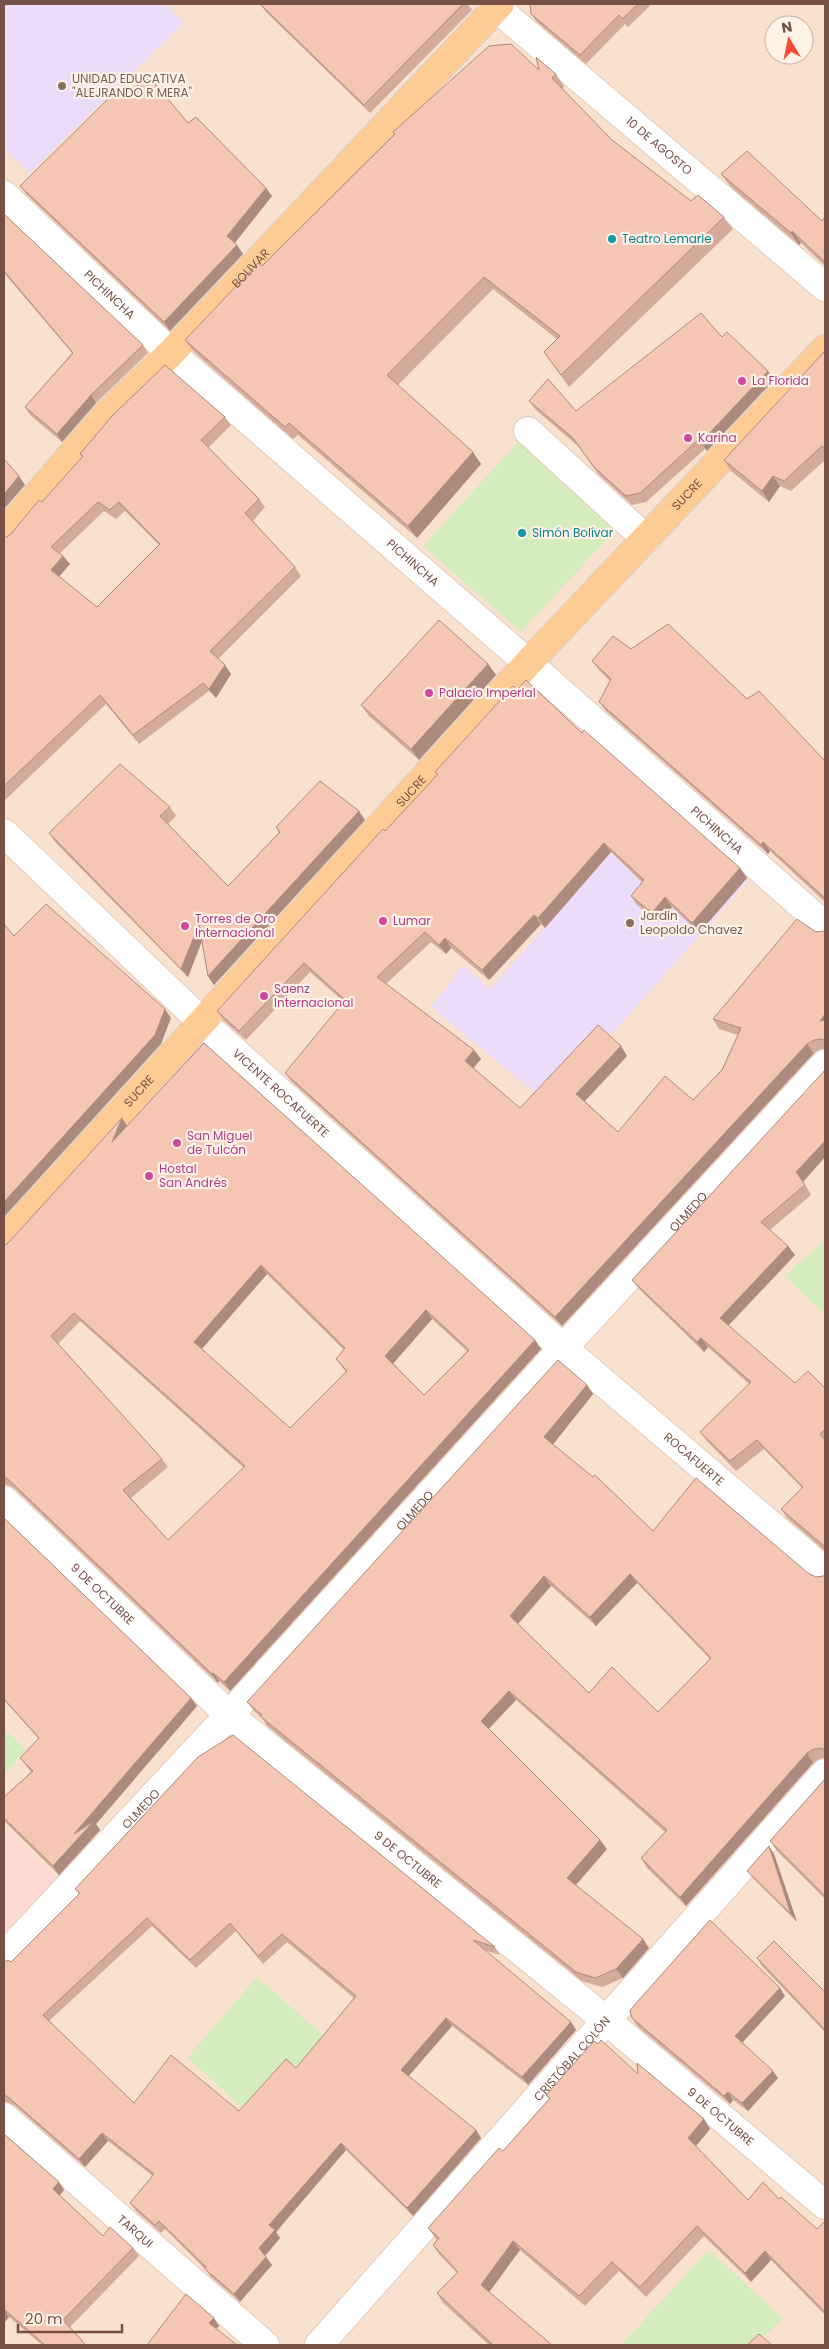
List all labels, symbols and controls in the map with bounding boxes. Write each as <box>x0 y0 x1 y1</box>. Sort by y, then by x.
north arrow <box>764 15 814 65</box>
text: N <box>780 16 794 38</box>
place label: UNIDAD EDUCATIVA "ALEJRANDO R MERA" <box>72 70 193 101</box>
marker: UNIDAD EDUCATIVA "ALEJRANDO R MERA" <box>56 80 68 92</box>
street label: 10 DE AGOSTO <box>622 112 696 179</box>
place label: Teatro Lemarie <box>622 230 712 247</box>
marker: Teatro Lemarie <box>606 233 618 245</box>
street label: BOLIVAR <box>228 245 273 292</box>
street label: PICHINCHA <box>80 266 139 323</box>
place label: La Florida <box>752 372 809 389</box>
marker: La Florida <box>736 375 748 387</box>
place label: Karina <box>698 429 737 446</box>
marker: Karina <box>682 432 694 444</box>
street label: SUCRE <box>668 475 706 514</box>
place label: Simón Bolívar <box>532 524 614 541</box>
marker: Simón Bolívar <box>516 527 528 539</box>
street label: PICHINCHA <box>383 535 443 590</box>
place label: Palacio Imperial <box>439 684 536 701</box>
marker: Palacio Imperial <box>423 687 435 699</box>
street label: SUCRE <box>392 771 430 811</box>
street label: PICHINCHA <box>687 802 747 858</box>
place label: Jardin Leopoldo Chavez <box>640 907 743 938</box>
place label: Torres de Oro Internacional <box>195 910 276 941</box>
place label: Lumar <box>393 912 431 929</box>
marker: Lumar <box>377 915 389 927</box>
marker: Jardin Leopoldo Chavez <box>624 917 636 929</box>
marker: Torres de Oro Internacional <box>179 920 191 932</box>
place label: Saenz Internacional <box>274 980 353 1011</box>
marker: Saenz Internacional <box>258 990 270 1002</box>
street label: VICENTE ROCAFUERTE <box>229 1045 333 1141</box>
street label: SUCRE <box>120 1071 158 1111</box>
place label: San Miguel de Tulcán <box>187 1127 253 1158</box>
marker: San Miguel de Tulcán <box>171 1137 183 1149</box>
place label: Hostal San Andrés <box>159 1160 227 1191</box>
marker: Hostal San Andrés <box>143 1170 155 1182</box>
street label: OLMEDO <box>665 1188 711 1235</box>
street label: ROCAFUERTE <box>660 1428 728 1490</box>
street label: OLMEDO <box>392 1486 437 1534</box>
street label: 9 DE OCTUBRE <box>67 1559 138 1628</box>
street label: OLMEDO <box>118 1785 164 1832</box>
street label: 9 DE OCTUBRE <box>370 1827 445 1892</box>
street label: CRISTÓBAL COLÓN <box>530 2012 614 2105</box>
street label: 9 DE OCTUBRE <box>684 2083 758 2150</box>
street label: TARQUI <box>114 2211 157 2251</box>
scale bar <box>18 2302 121 2334</box>
text: 20 m <box>25 2308 63 2329</box>

